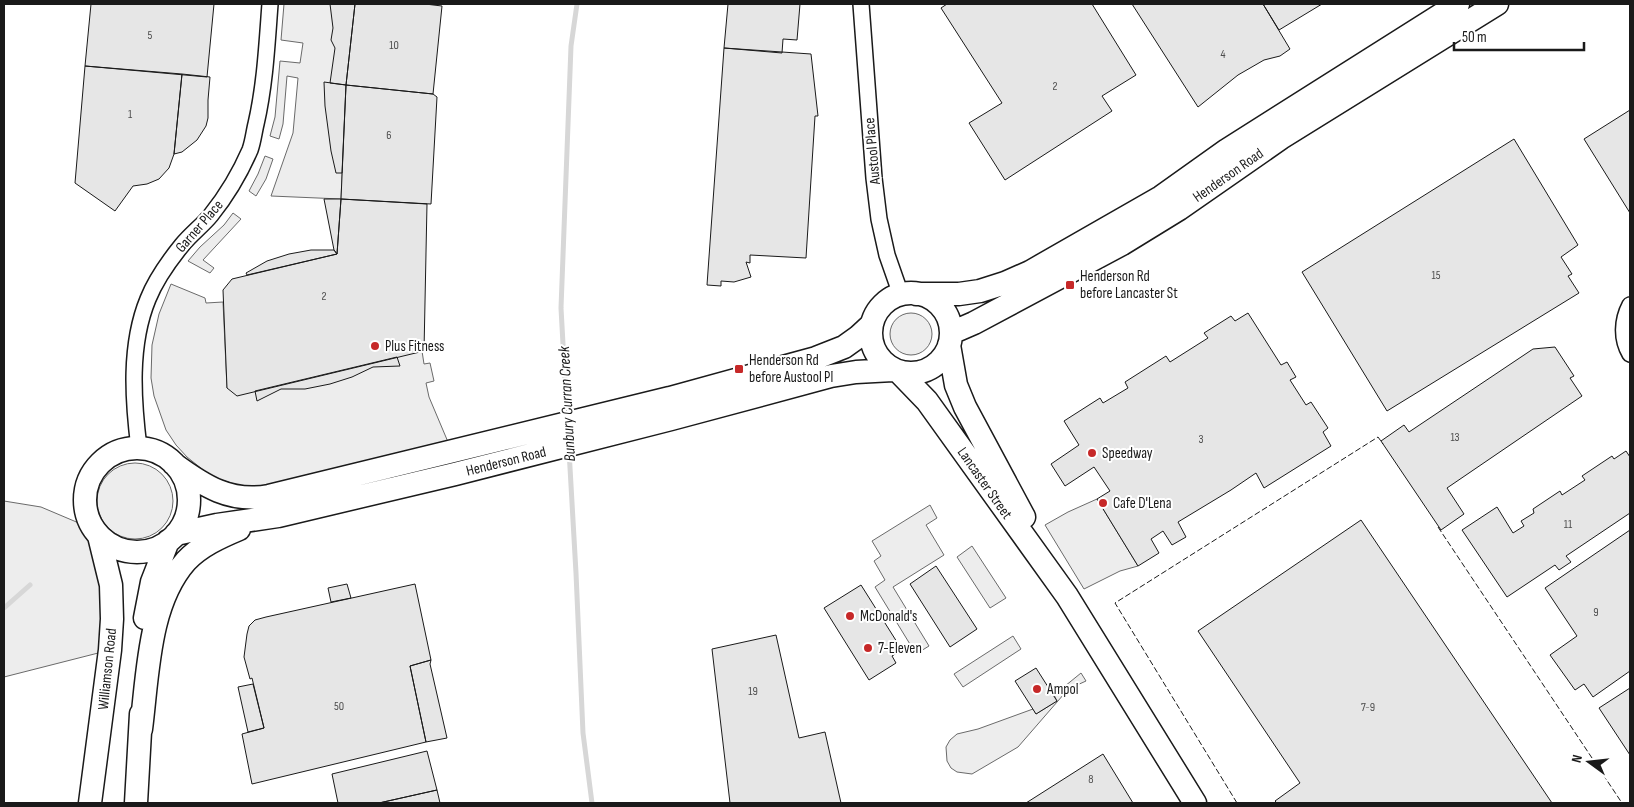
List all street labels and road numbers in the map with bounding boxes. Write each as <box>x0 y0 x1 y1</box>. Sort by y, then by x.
street label: Austool Place <box>860 117 885 186</box>
street label: Henderson Road <box>1189 144 1267 207</box>
street label: Garner Place <box>171 196 227 257</box>
street label: Henderson Road <box>464 442 548 481</box>
street label: Lancaster Street <box>953 444 1017 523</box>
street label: Williamson Road <box>94 627 121 711</box>

